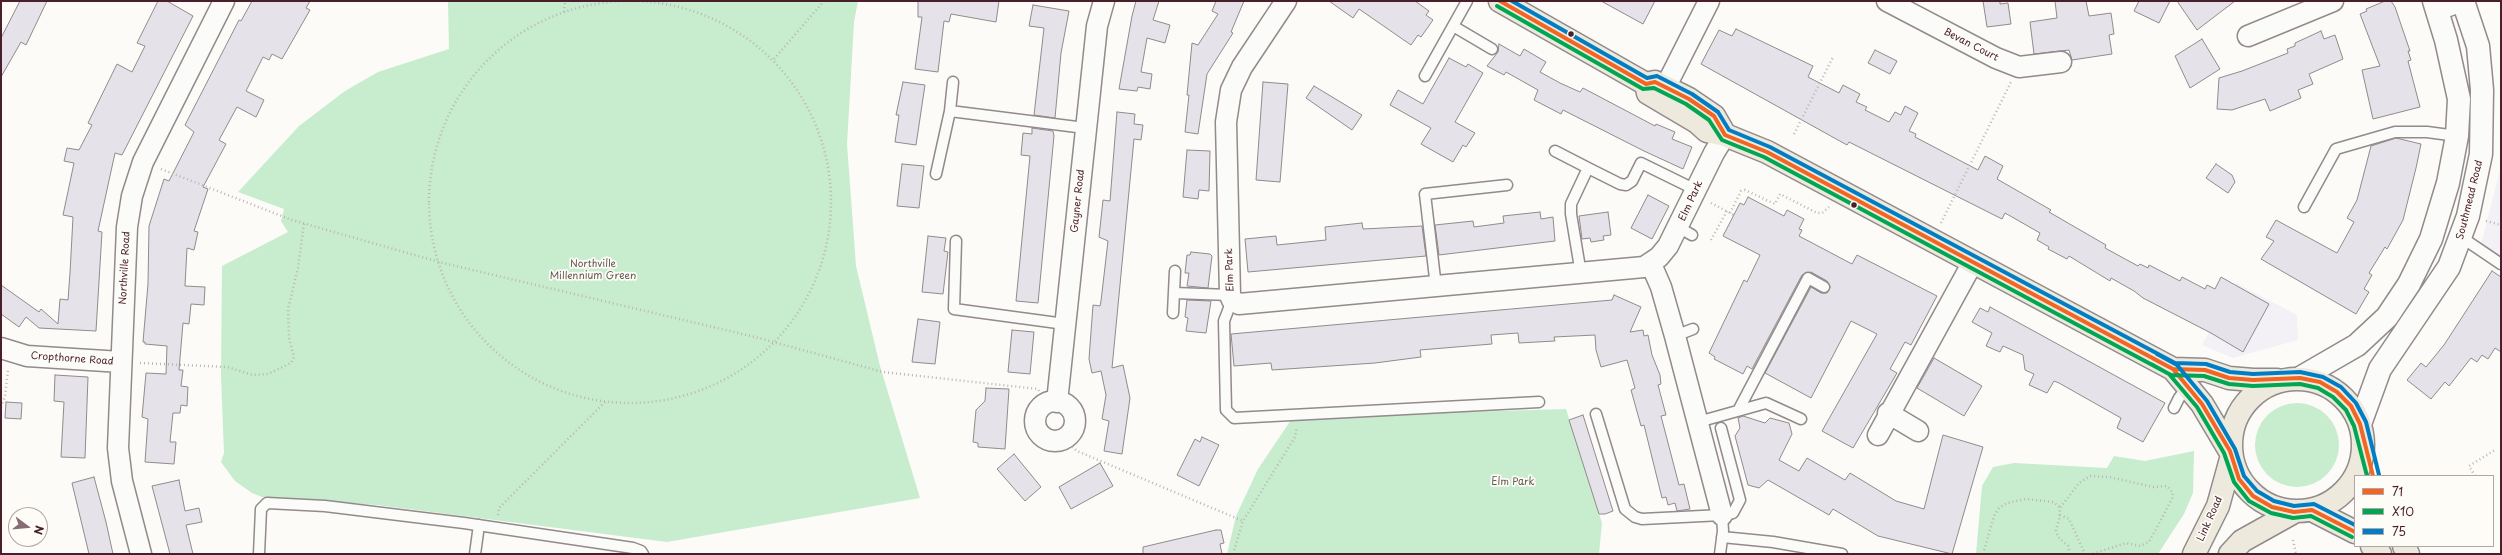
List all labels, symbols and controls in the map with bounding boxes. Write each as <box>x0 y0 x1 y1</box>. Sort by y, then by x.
street label: Bevan Court <box>1942 26 2000 64</box>
unlabelled marker <box>1566 29 1576 39</box>
street label: Southmead Road <box>2454 159 2486 241</box>
street label: Gayner Road <box>1069 169 1087 233</box>
street label: Elm Park <box>1676 179 1706 223</box>
unlabelled marker <box>1849 200 1859 210</box>
street label: Northville Road <box>117 231 133 305</box>
street label: Elm Park <box>1223 248 1237 292</box>
park label: Northville Millennium Green <box>550 258 636 282</box>
street label: Cropthorne Road <box>30 350 114 368</box>
legend <box>2354 475 2494 547</box>
park label: Elm Park <box>1491 476 1535 488</box>
text: 71 <box>2392 482 2403 500</box>
street label: Link Road <box>2195 495 2225 543</box>
text: X10 <box>2392 502 2414 520</box>
north arrow <box>8 507 48 547</box>
text: 75 <box>2392 522 2406 540</box>
text: N <box>30 524 48 537</box>

